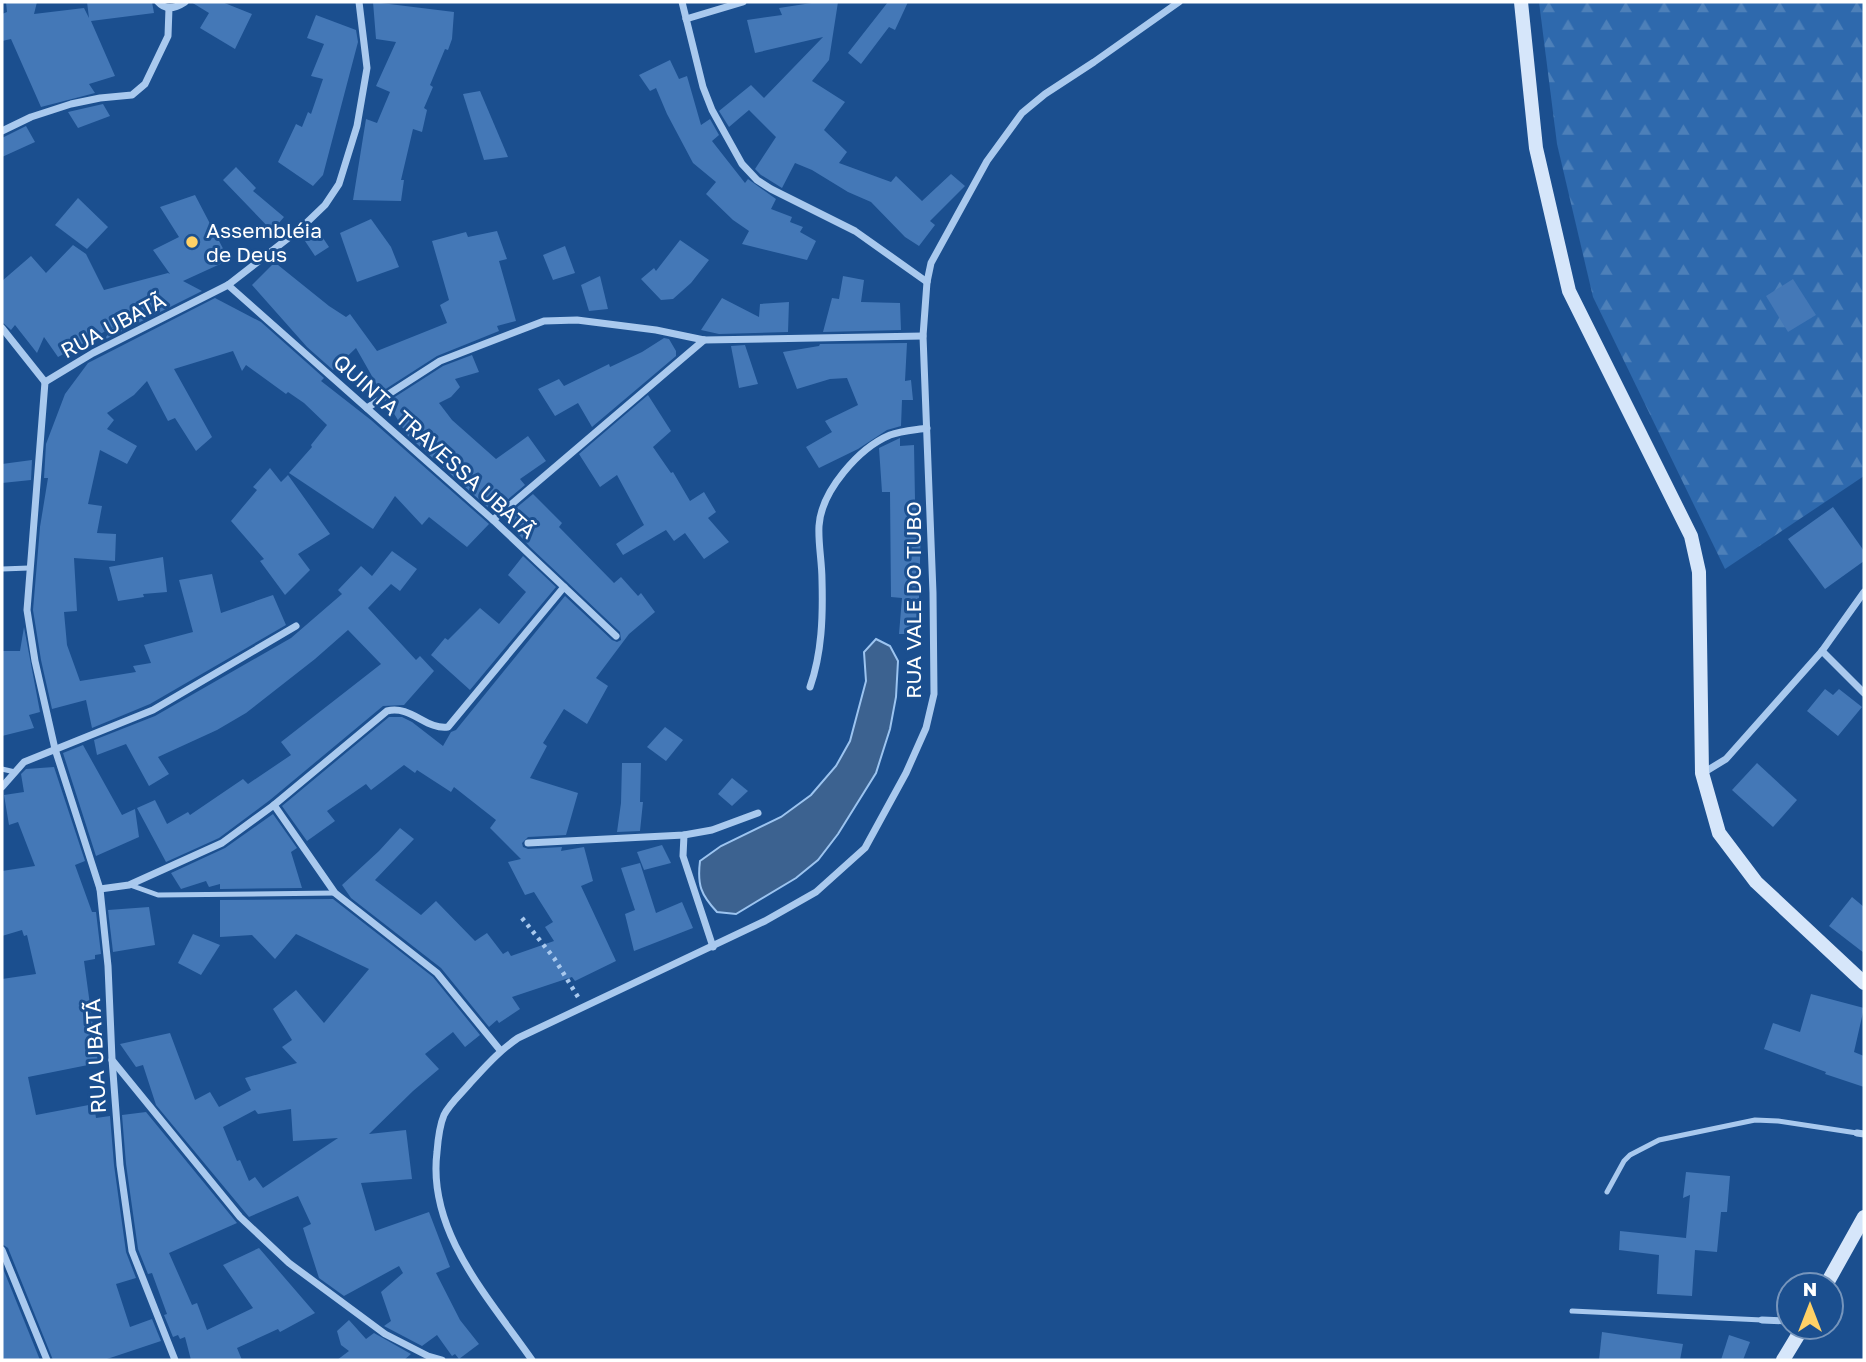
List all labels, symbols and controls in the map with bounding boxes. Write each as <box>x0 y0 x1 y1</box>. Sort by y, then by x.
place label: Assembléia de Deus <box>206 217 322 267</box>
marker: Assembléia de Deus <box>184 234 200 250</box>
street label: RUA UBATÃ <box>56 287 170 363</box>
street label: QUINTA TRAVESSA UBATÃ <box>328 348 542 544</box>
street label: RUA VALE DO TUBO <box>900 501 926 699</box>
street label: RUA UBATÃ <box>79 998 111 1114</box>
north arrow <box>1775 1271 1845 1341</box>
text: N <box>1803 1277 1817 1300</box>

